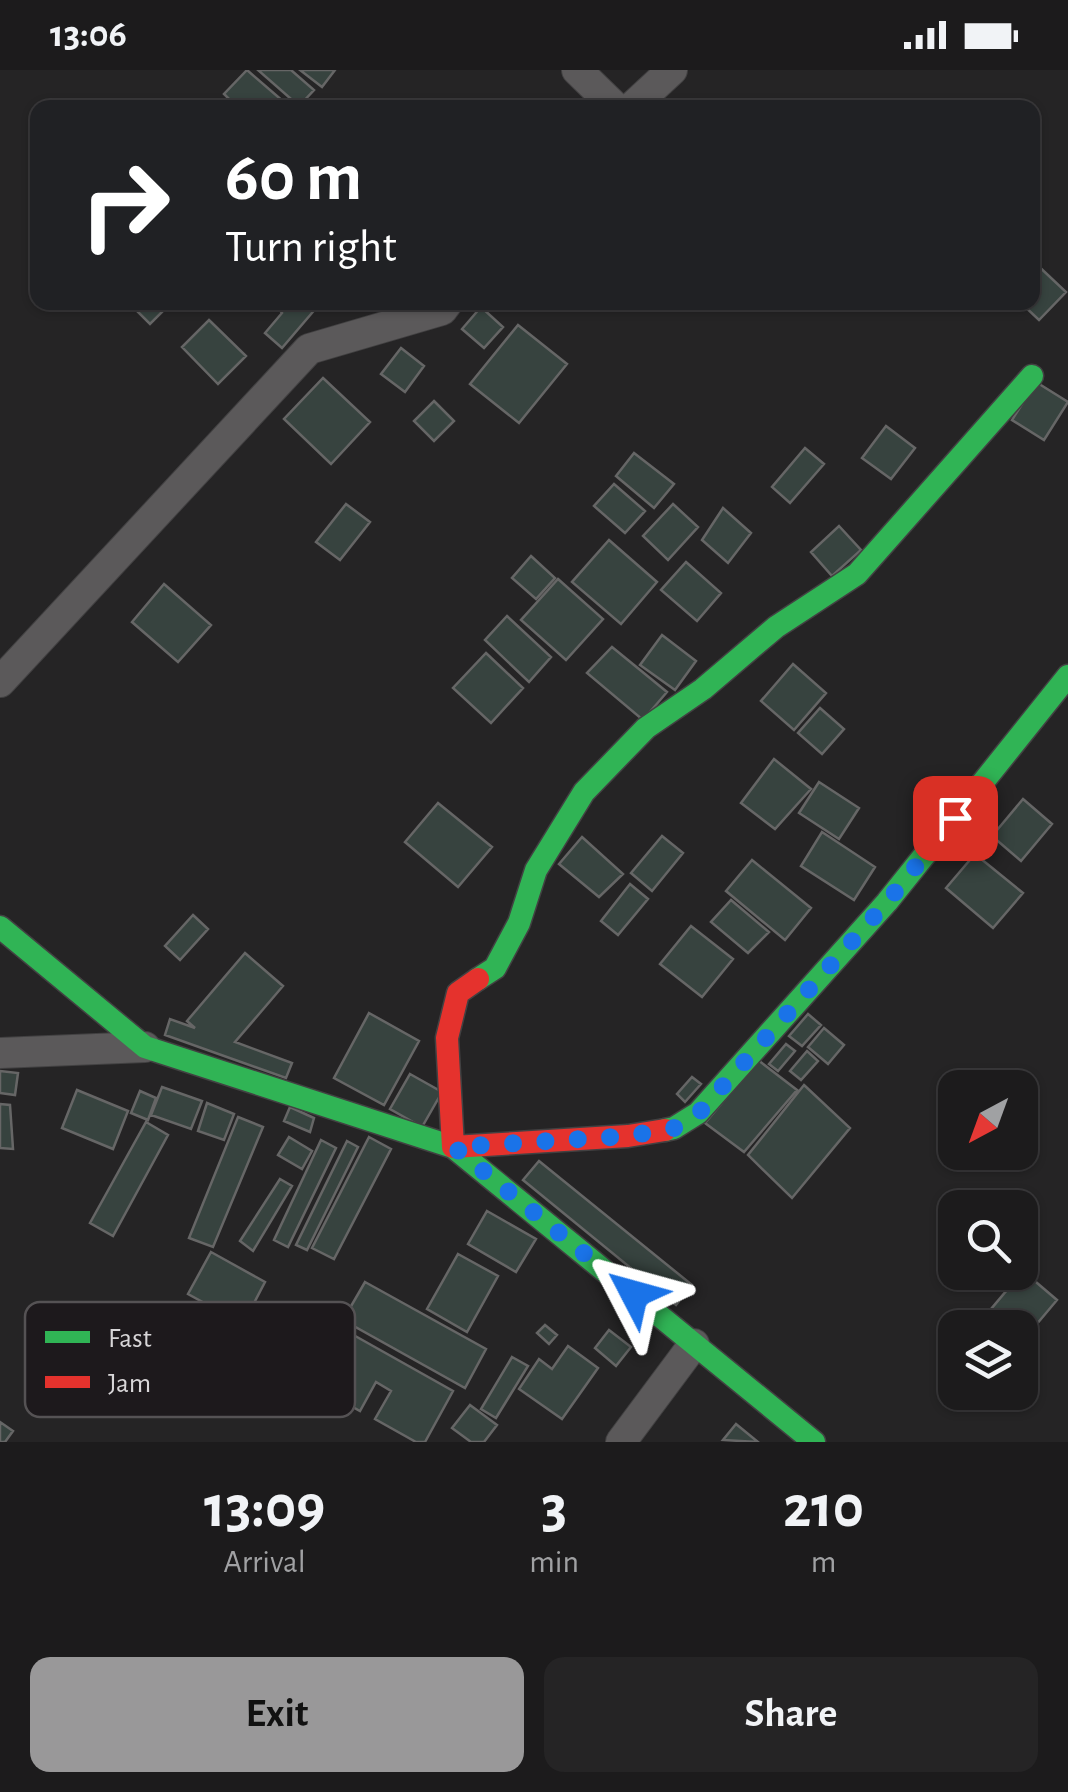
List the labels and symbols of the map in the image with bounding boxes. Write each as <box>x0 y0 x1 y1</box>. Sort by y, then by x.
pin <box>913 776 998 861</box>
north arrow <box>938 1070 1038 1170</box>
position arrow <box>582 1242 686 1346</box>
legend <box>25 1302 355 1417</box>
text: Fast <box>108 1325 152 1353</box>
text: Jam <box>108 1370 151 1398</box>

